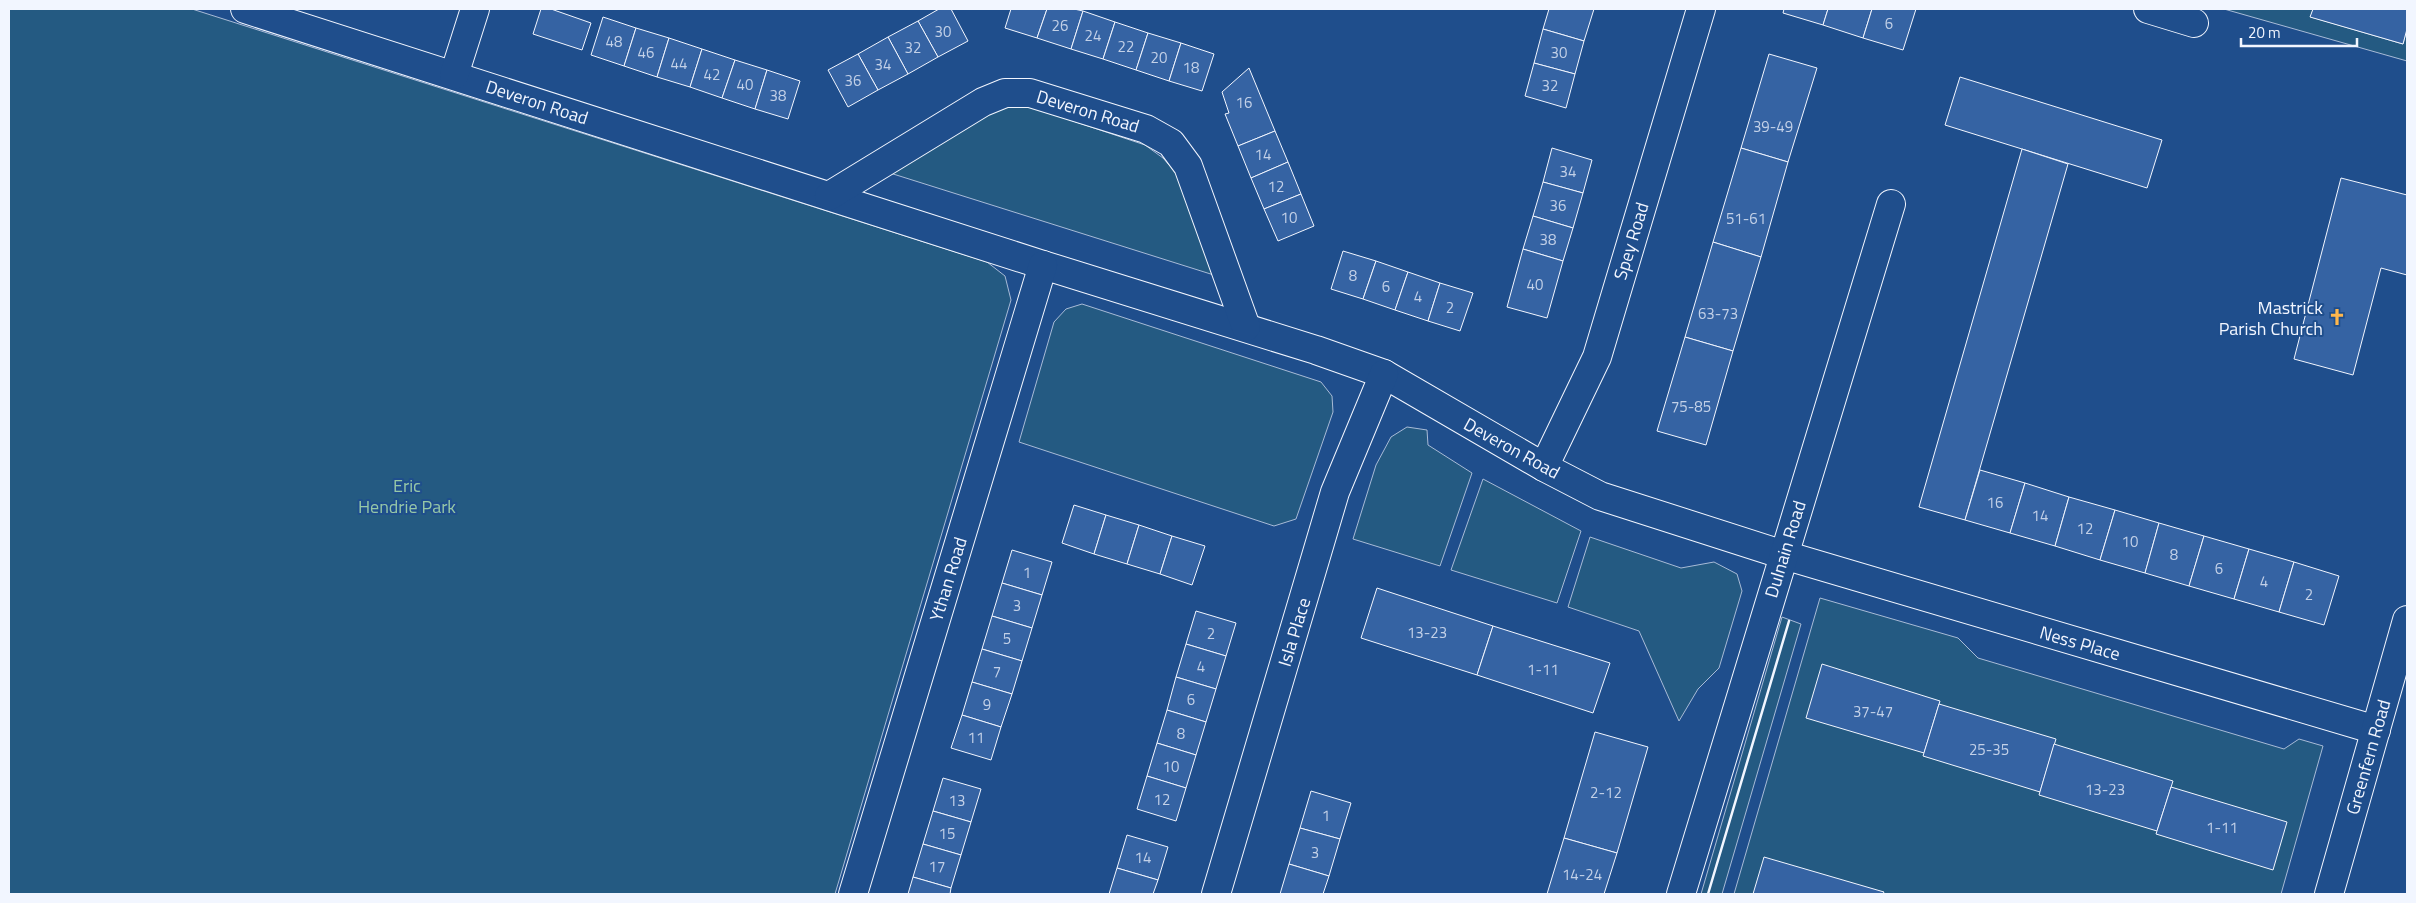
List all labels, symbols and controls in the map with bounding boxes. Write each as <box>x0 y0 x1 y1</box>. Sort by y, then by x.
house number: 6 <box>1885 12 1893 35</box>
house number: 26 <box>1052 14 1068 37</box>
scale bar <box>2241 15 2357 47</box>
house number: 30 <box>935 20 951 43</box>
text: 20 m <box>2248 21 2281 44</box>
house number: 24 <box>1085 24 1101 47</box>
house number: 48 <box>606 30 622 53</box>
house number: 22 <box>1118 35 1134 58</box>
house number: 32 <box>905 36 921 59</box>
house number: 46 <box>638 41 654 64</box>
house number: 30 <box>1551 41 1567 64</box>
house number: 20 <box>1151 46 1167 69</box>
house number: 44 <box>671 52 687 75</box>
house number: 34 <box>875 53 891 76</box>
house number: 18 <box>1183 56 1199 79</box>
house number: 42 <box>704 63 720 86</box>
house number: 36 <box>845 69 861 92</box>
street label: Deveron Road <box>482 73 592 131</box>
house number: 40 <box>737 73 753 96</box>
house number: 32 <box>1542 74 1558 97</box>
street label: Deveron Road <box>1033 83 1143 139</box>
house number: 38 <box>770 84 786 107</box>
house number: 16 <box>1236 91 1252 114</box>
house number: 39-49 <box>1753 115 1793 138</box>
house number: 14 <box>1255 143 1271 166</box>
house number: 34 <box>1560 160 1576 183</box>
house number: 12 <box>1268 175 1284 198</box>
house number: 36 <box>1550 194 1566 217</box>
street label: Spey Road <box>1606 199 1656 283</box>
house number: 10 <box>1281 206 1297 229</box>
house number: 51-61 <box>1726 207 1766 230</box>
house number: 38 <box>1540 228 1556 251</box>
house number: 8 <box>1349 264 1357 287</box>
house number: 40 <box>1527 273 1543 296</box>
house number: 6 <box>1382 275 1390 298</box>
house number: 4 <box>1414 285 1422 308</box>
place label: Mastrick Parish Church <box>2219 294 2323 342</box>
house number: 2 <box>1446 296 1454 319</box>
house number: 63-73 <box>1698 302 1738 325</box>
church icon: Mastrick Parish Church <box>2327 307 2347 327</box>
house number: 75-85 <box>1671 395 1711 418</box>
street label: Deveron Road <box>1459 410 1565 486</box>
park label: Eric Hendrie Park <box>358 472 456 520</box>
house number: 16 <box>1987 491 2003 514</box>
street label: Dulnain Road <box>1757 497 1813 601</box>
house number: 14 <box>2032 504 2048 527</box>
house number: 12 <box>2077 517 2093 540</box>
house number: 10 <box>2122 530 2138 553</box>
street label: Ythan Road <box>922 533 974 625</box>
house number: 8 <box>2170 543 2178 566</box>
house number: 6 <box>2215 557 2223 580</box>
house number: 1 <box>1023 561 1031 584</box>
house number: 4 <box>2260 570 2268 593</box>
house number: 2 <box>2305 583 2313 606</box>
house number: 3 <box>1013 594 1021 617</box>
street label: Isla Place <box>1271 594 1317 670</box>
street label: Ness Place <box>2037 619 2123 667</box>
house number: 13-23 <box>1407 621 1447 644</box>
house number: 2 <box>1207 622 1215 645</box>
house number: 5 <box>1003 627 1011 650</box>
house number: 4 <box>1197 655 1205 678</box>
house number: 1-11 <box>1527 658 1559 681</box>
house number: 7 <box>993 660 1001 683</box>
house number: 6 <box>1187 688 1195 711</box>
house number: 9 <box>983 693 991 716</box>
street label: Greenfern Road <box>2339 696 2397 818</box>
house number: 37-47 <box>1853 700 1893 723</box>
house number: 8 <box>1177 722 1185 745</box>
house number: 11 <box>968 726 984 749</box>
house number: 25-35 <box>1969 738 2009 761</box>
house number: 10 <box>1163 755 1179 778</box>
house number: 13-23 <box>2085 778 2125 801</box>
house number: 2-12 <box>1590 781 1622 804</box>
house number: 12 <box>1154 788 1170 811</box>
house number: 13 <box>949 789 965 812</box>
house number: 1 <box>1322 804 1330 827</box>
house number: 1-11 <box>2206 816 2238 839</box>
house number: 15 <box>939 822 955 845</box>
house number: 3 <box>1311 841 1319 864</box>
house number: 14 <box>1135 846 1151 869</box>
house number: 17 <box>929 855 945 878</box>
house number: 14-24 <box>1562 863 1602 886</box>

